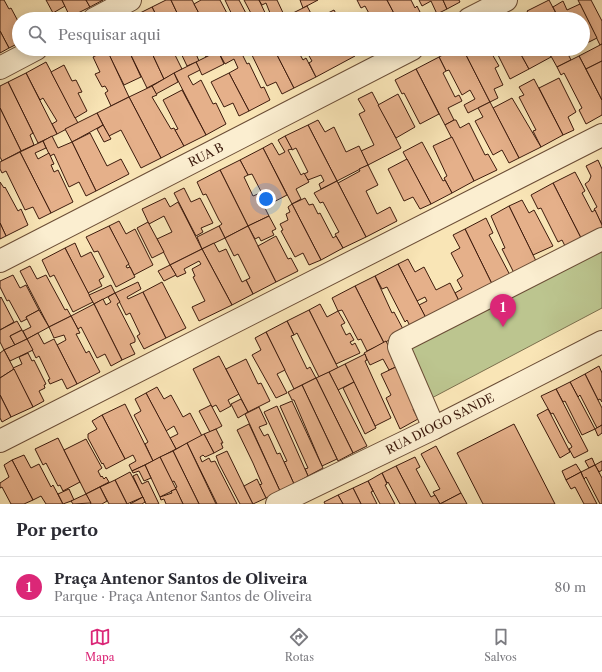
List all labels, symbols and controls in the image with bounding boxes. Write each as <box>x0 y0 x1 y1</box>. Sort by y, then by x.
search box <box>12 12 590 56</box>
icon: search <box>26 23 48 45</box>
text: Pesquisar aqui <box>58 25 161 44</box>
street label: RUA B <box>186 139 226 170</box>
your location <box>256 189 276 209</box>
pin: 1 <box>490 294 516 327</box>
street label: RUA DIOGO SANDE <box>383 390 496 457</box>
text: Por perto <box>16 520 98 540</box>
text: Praça Antenor Santos de Oliveira <box>54 569 307 588</box>
text: 1 <box>26 579 32 595</box>
text: 80 m <box>554 579 586 595</box>
text: Parque · Praça Antenor Santos de Oliveira <box>54 588 312 604</box>
tab: Mapa <box>85 626 115 664</box>
tab: Rotas <box>285 626 314 664</box>
tab: Salvos <box>484 626 517 664</box>

